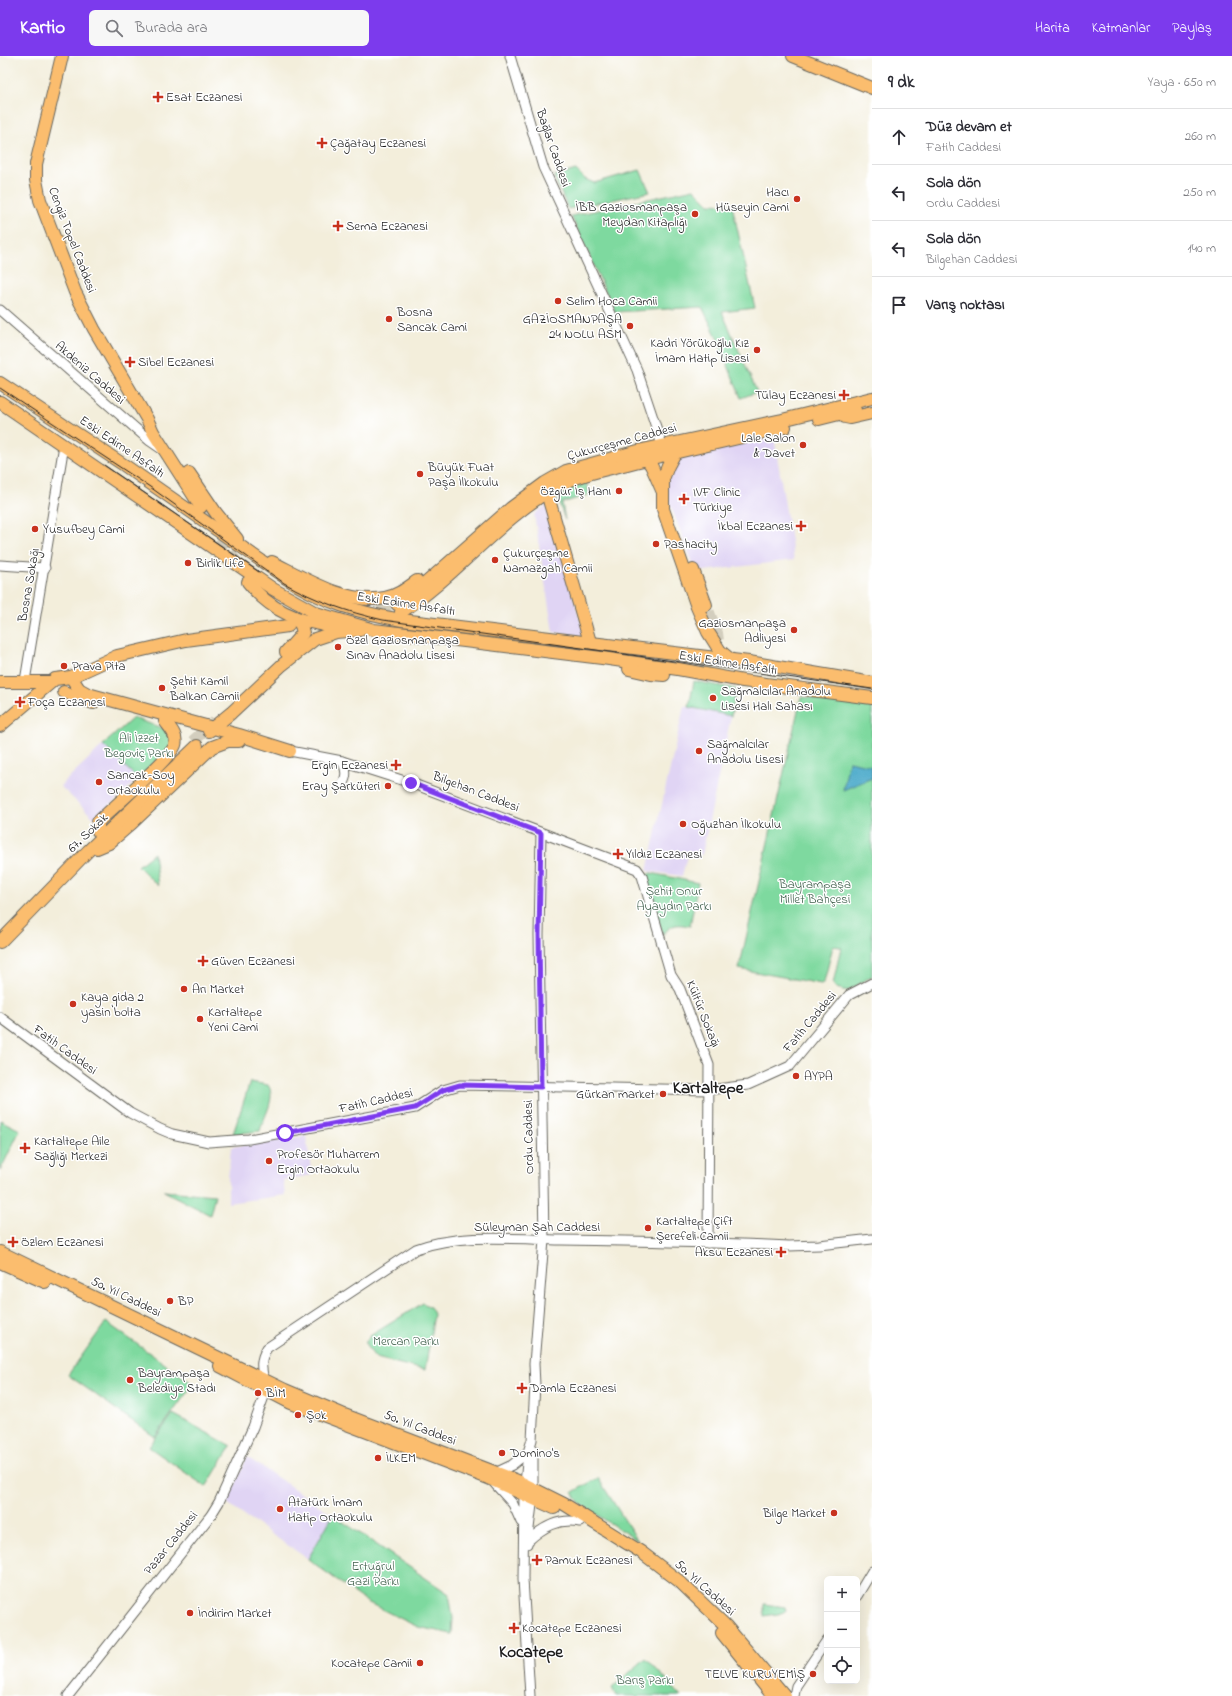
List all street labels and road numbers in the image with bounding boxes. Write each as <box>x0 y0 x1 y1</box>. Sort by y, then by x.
street label: Bağlar Caddesi <box>530 106 575 190</box>
street label: Cengiz Topel Caddesi <box>42 184 101 296</box>
street label: Akdeniz Caddesi <box>51 337 129 409</box>
street label: Eski Edirne Asfaltı <box>75 411 169 483</box>
street label: Çukurçeşme Caddesi <box>565 418 679 466</box>
street label: Bosna Sokağı <box>13 547 46 624</box>
street label: Eski Edirne Asfaltı <box>355 587 457 621</box>
street label: Eski Edirne Asfaltı <box>677 646 779 680</box>
street label: Bilgehan Caddesi <box>429 766 522 818</box>
street label: 67. Sokak <box>63 809 113 857</box>
street label: Kültür Sokağı <box>680 978 725 1051</box>
street label: Fatih Caddesi <box>778 987 841 1058</box>
street label: Fatih Caddesi <box>28 1020 101 1080</box>
street label: Fatih Caddesi <box>336 1083 415 1119</box>
street label: Ordu Caddesi <box>519 1100 539 1174</box>
street label: Süleyman Şah Caddesi <box>474 1218 600 1238</box>
street label: 50. Yıl Caddesi <box>88 1272 164 1322</box>
street label: 50. Yıl Caddesi <box>381 1405 459 1451</box>
street label: Pazar Caddesi <box>139 1507 203 1579</box>
street label: 50. Yıl Caddesi <box>670 1555 740 1621</box>

